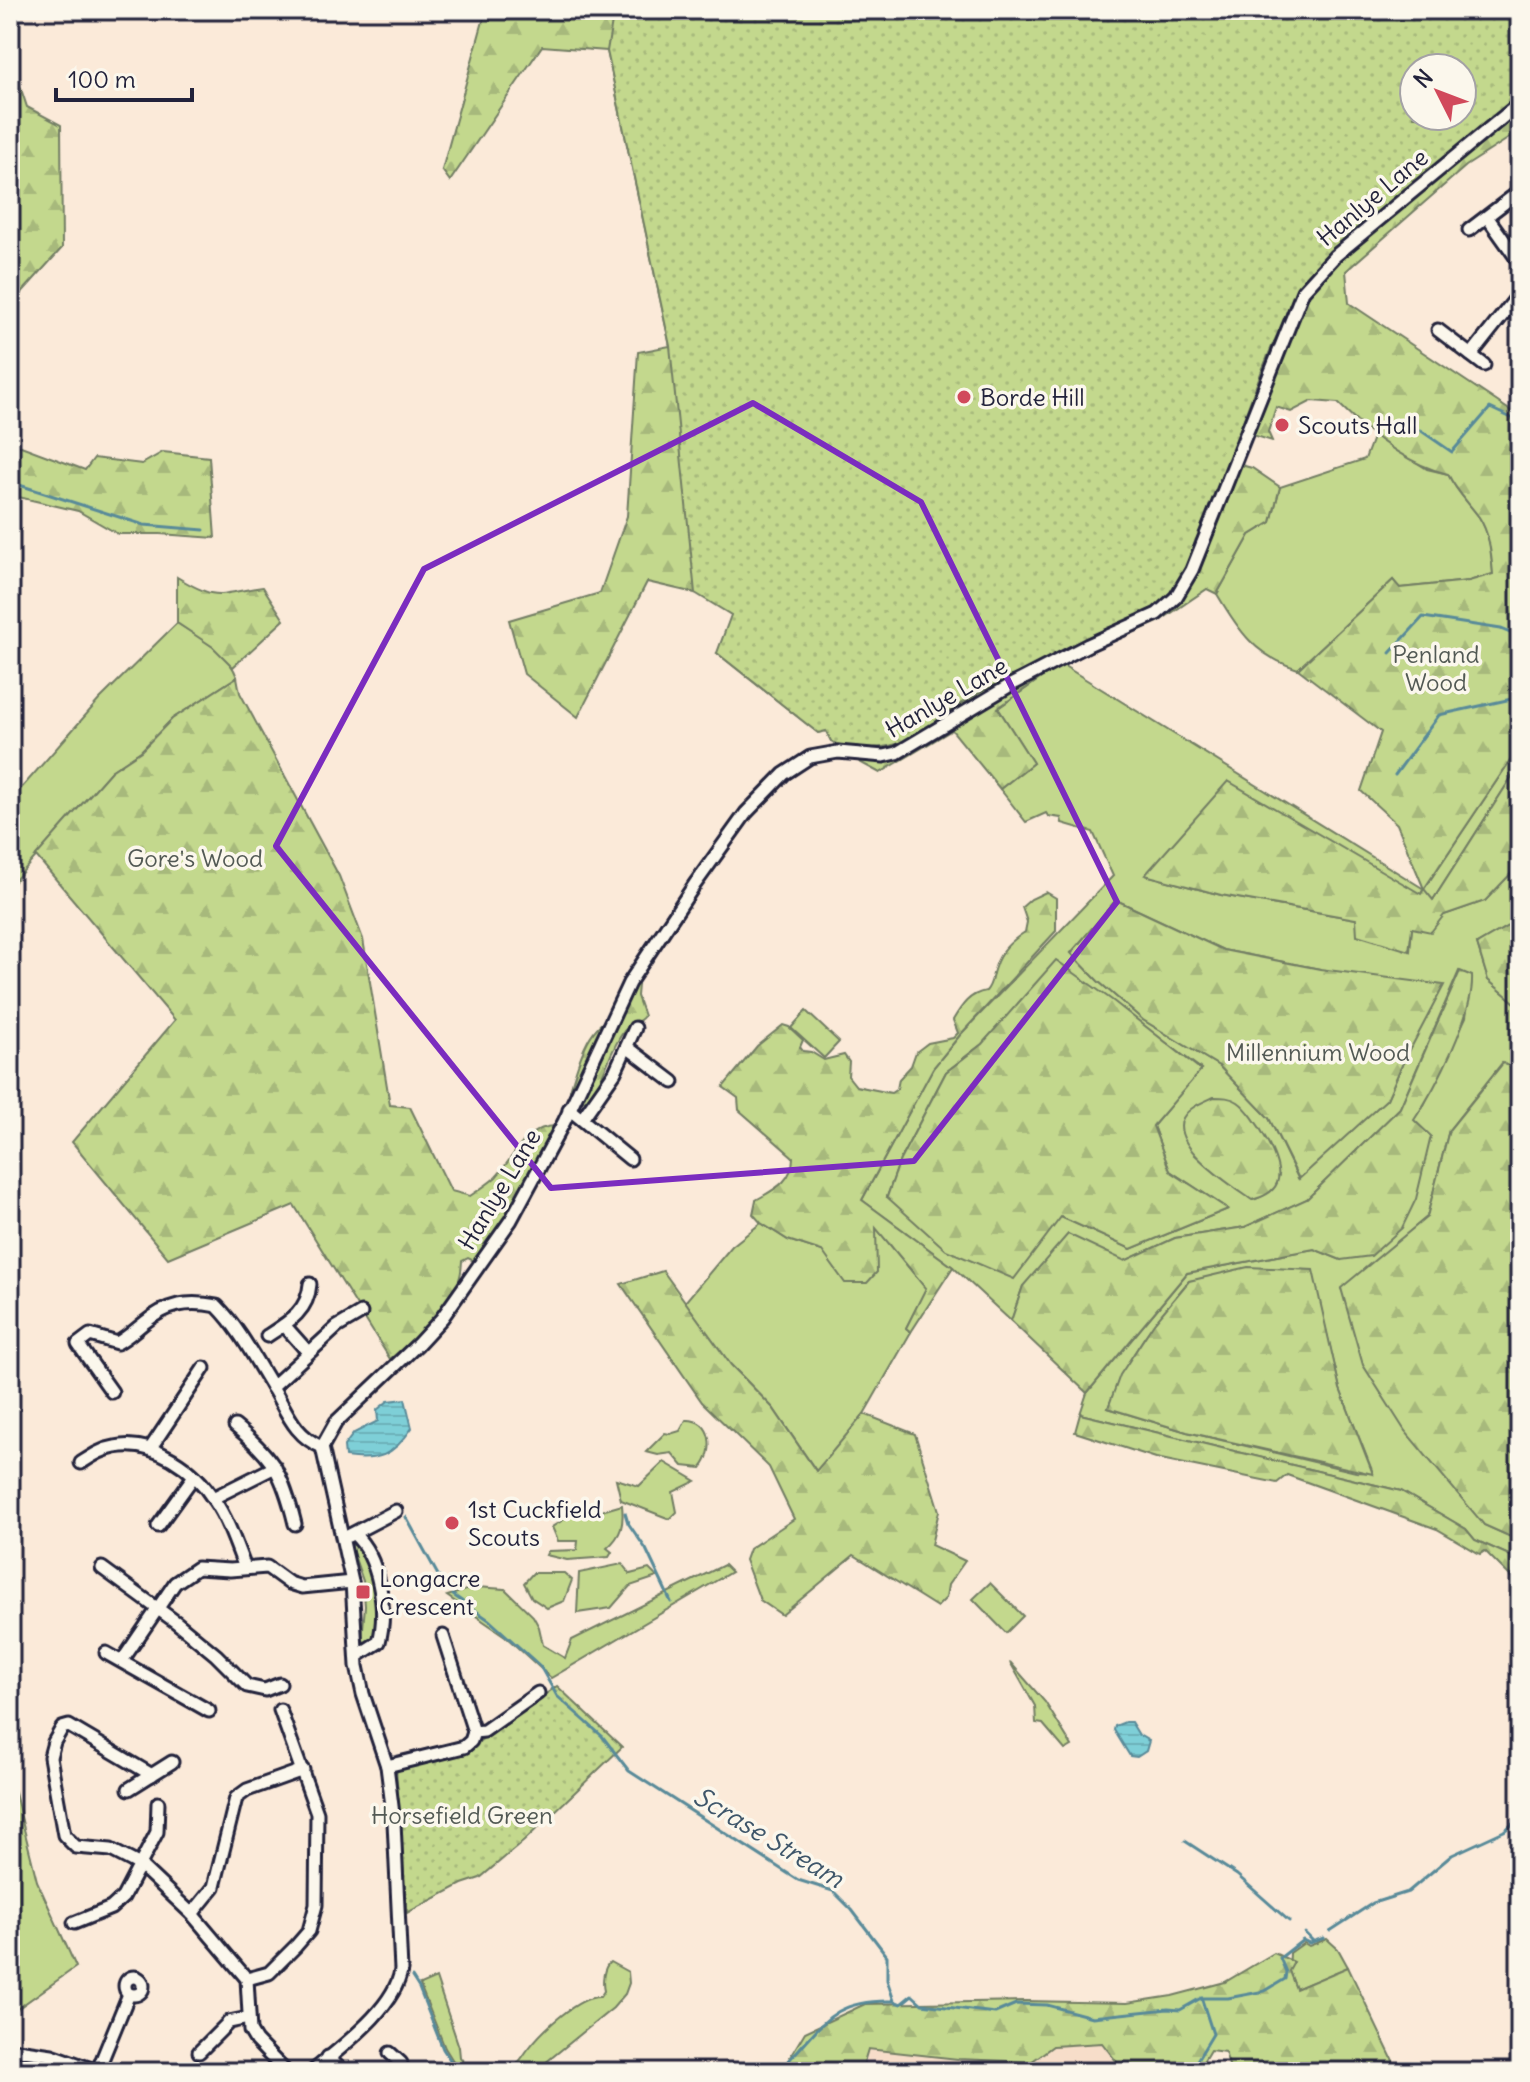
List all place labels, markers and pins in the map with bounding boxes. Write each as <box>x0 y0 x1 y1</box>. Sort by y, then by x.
place label: Borde Hill <box>980 382 1085 412</box>
marker: Borde Hill <box>955 388 973 406</box>
place label: Scouts Hall <box>1298 410 1417 440</box>
marker: Scouts Hall <box>1273 416 1291 434</box>
place label: 1st Cuckfield Scouts <box>468 1494 602 1552</box>
marker: 1st Cuckfield Scouts <box>443 1514 461 1532</box>
place label: Longacre Crescent <box>379 1563 480 1621</box>
marker: Longacre Crescent <box>354 1583 372 1601</box>

